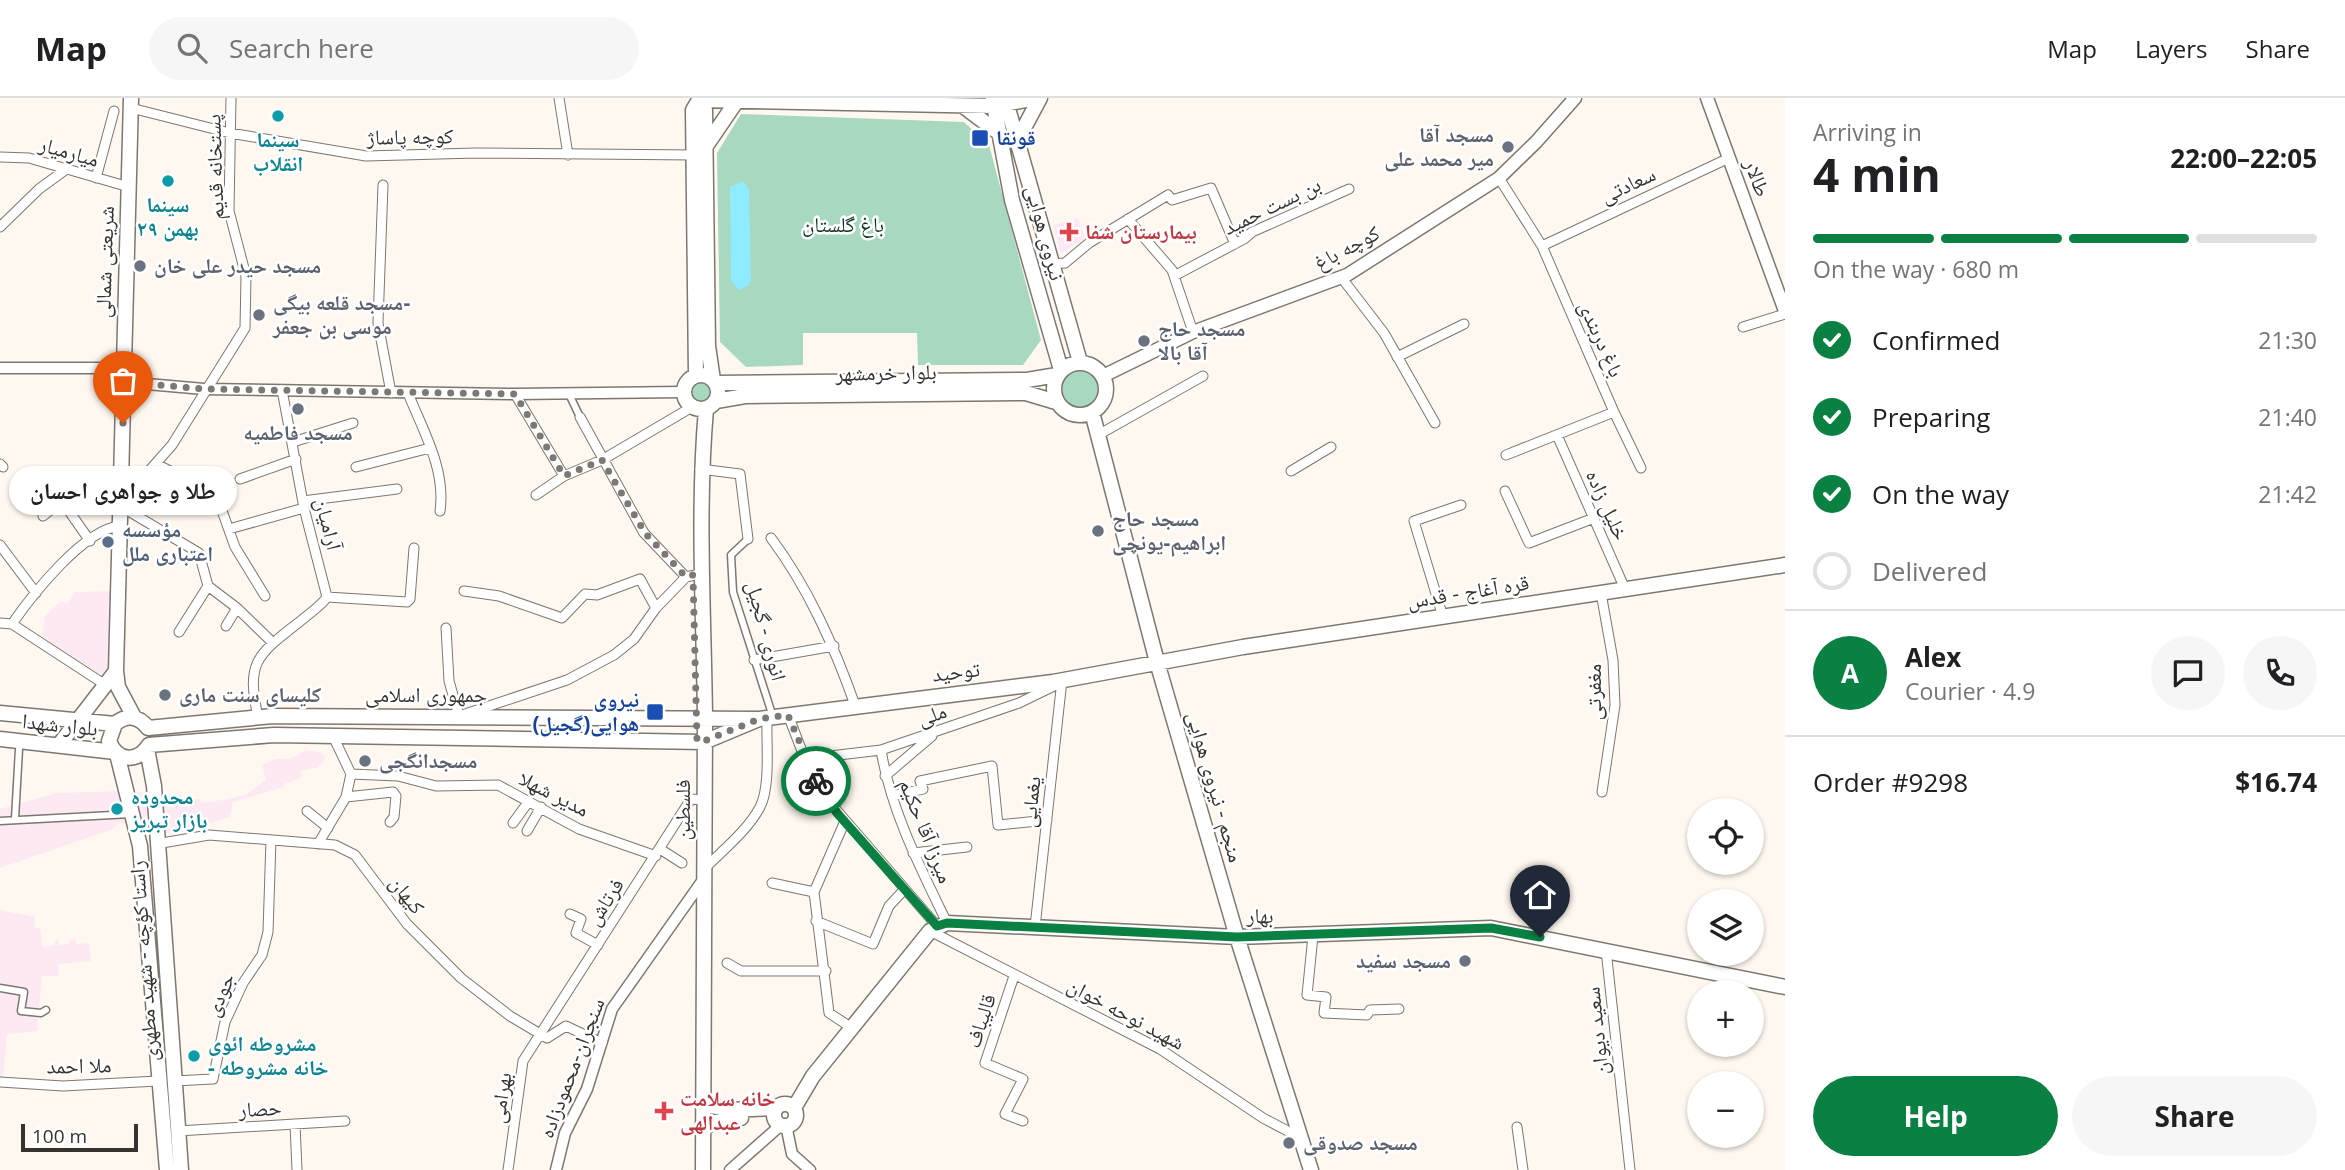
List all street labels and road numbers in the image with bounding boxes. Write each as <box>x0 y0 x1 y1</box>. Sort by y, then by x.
street label: پستخانه قدیم <box>198 114 231 220</box>
street label: کوچه پاساژ <box>365 121 454 151</box>
street label: میارمیار <box>35 129 103 173</box>
street label: طالار <box>1738 154 1778 200</box>
street label: سعادتی <box>1595 159 1660 209</box>
street label: بن بست حمید <box>1218 169 1325 241</box>
street label: نیروی هوایی <box>1020 182 1072 283</box>
street label: شریعتی شمالی <box>88 205 120 319</box>
street label: کوچه باغ <box>1309 218 1385 276</box>
street label: باغ دربندی <box>1573 296 1631 381</box>
street label: بلوار خرمشهر <box>834 357 937 387</box>
street label: خلیل زاده <box>1580 465 1636 544</box>
street label: آرامیان <box>309 495 349 553</box>
street label: قره آغاج - قدس <box>1405 568 1531 614</box>
street label: انوری - گجیل <box>740 578 794 684</box>
street label: توحید <box>930 654 981 688</box>
street label: مغفرتی <box>1579 664 1607 720</box>
street label: جمهوری اسلامی <box>365 680 487 708</box>
street label: ملی <box>913 696 950 732</box>
street label: بلوار شهدا <box>21 706 99 742</box>
street label: منجم - نیروی هوایی <box>1180 708 1251 866</box>
street label: مدیر شهلا <box>515 764 594 823</box>
street label: میرزا آقا حکیم <box>892 774 961 887</box>
street label: یغمایی <box>1013 775 1047 829</box>
street label: فلسطین <box>668 780 696 840</box>
street label: راستا کؤچه - شهید مطهری <box>122 860 164 1062</box>
street label: کیهان <box>384 869 432 920</box>
street label: فرتاش <box>579 872 630 931</box>
street label: بهار <box>1245 901 1274 929</box>
street label: جودی <box>197 968 241 1021</box>
street label: شهید نوحه خوان <box>1063 970 1190 1056</box>
street label: سعید دیوان <box>1577 986 1615 1077</box>
street label: قالیباف <box>958 990 1002 1051</box>
street label: سنجران-محمودزاده <box>532 994 611 1142</box>
street label: ملا احمد <box>46 1050 112 1080</box>
street label: بهرامی <box>483 1071 517 1125</box>
street label: حصار <box>237 1093 282 1123</box>

